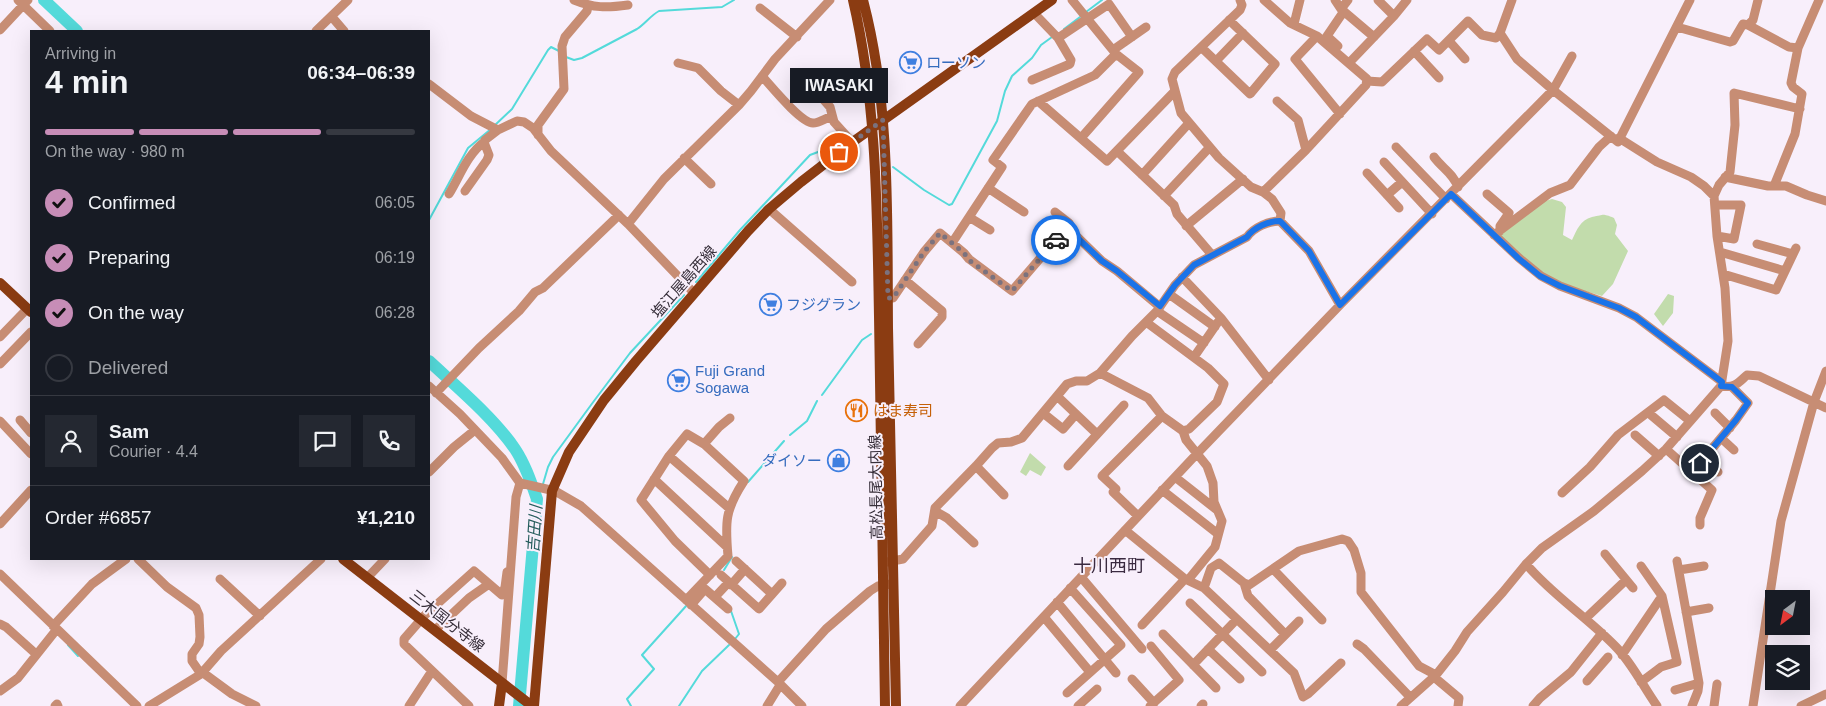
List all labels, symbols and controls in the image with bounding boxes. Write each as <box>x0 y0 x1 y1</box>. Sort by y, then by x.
text: Arriving in <box>45 45 116 62</box>
supermarket icon: ローソン <box>898 51 922 75</box>
place label: ローソン <box>926 54 986 71</box>
text: 06:34–06:39 <box>307 62 415 83</box>
text: 4 min <box>45 64 129 100</box>
callout: IWASAKI <box>790 67 888 102</box>
text: IWASAKI <box>805 77 873 94</box>
pin <box>818 131 860 173</box>
icon: bag <box>825 138 853 166</box>
text: On the way · 980 m <box>45 143 185 160</box>
icon: check <box>45 189 73 217</box>
text: Confirmed <box>88 192 176 213</box>
text: 06:05 <box>375 194 415 211</box>
courier <box>1031 215 1081 265</box>
icon: car <box>1042 226 1070 254</box>
street label: 塩江屋島西線 <box>648 242 720 321</box>
icon: check <box>45 244 73 272</box>
text: Preparing <box>88 247 170 268</box>
text: 06:19 <box>375 249 415 266</box>
supermarket icon: フジグラン <box>758 293 782 317</box>
place label: フジグラン <box>786 296 861 313</box>
icon: check <box>45 299 73 327</box>
text: On the way <box>88 302 184 323</box>
text: 06:28 <box>375 304 415 321</box>
text: Delivered <box>88 357 168 378</box>
place label: Fuji Grand Sogawa <box>695 362 765 396</box>
supermarket icon: Fuji Grand Sogawa <box>667 368 691 392</box>
restaurant icon: はま寿司 <box>845 399 869 423</box>
place label: はま寿司 <box>873 402 933 419</box>
button: person <box>45 415 97 467</box>
button: chat <box>299 415 351 467</box>
button: phone <box>363 415 415 467</box>
text: Sam <box>109 421 149 442</box>
street label: 高松長尾大内線 <box>866 434 885 540</box>
pin <box>1679 442 1721 484</box>
text: Courier · 4.4 <box>109 443 198 460</box>
shop icon: ダイソー <box>826 449 850 473</box>
icon: home <box>1686 449 1714 477</box>
place label: ダイソー <box>762 452 822 469</box>
water label: 吉田川 <box>524 503 545 554</box>
text: Order #6857 <box>45 507 152 528</box>
text: ¥1,210 <box>357 507 415 528</box>
district label: 十川西町 <box>1073 556 1145 576</box>
street label: 三木国分寺線 <box>407 586 488 655</box>
north arrow <box>1765 590 1810 635</box>
map controls <box>1765 590 1810 690</box>
button: layers <box>1765 645 1810 690</box>

